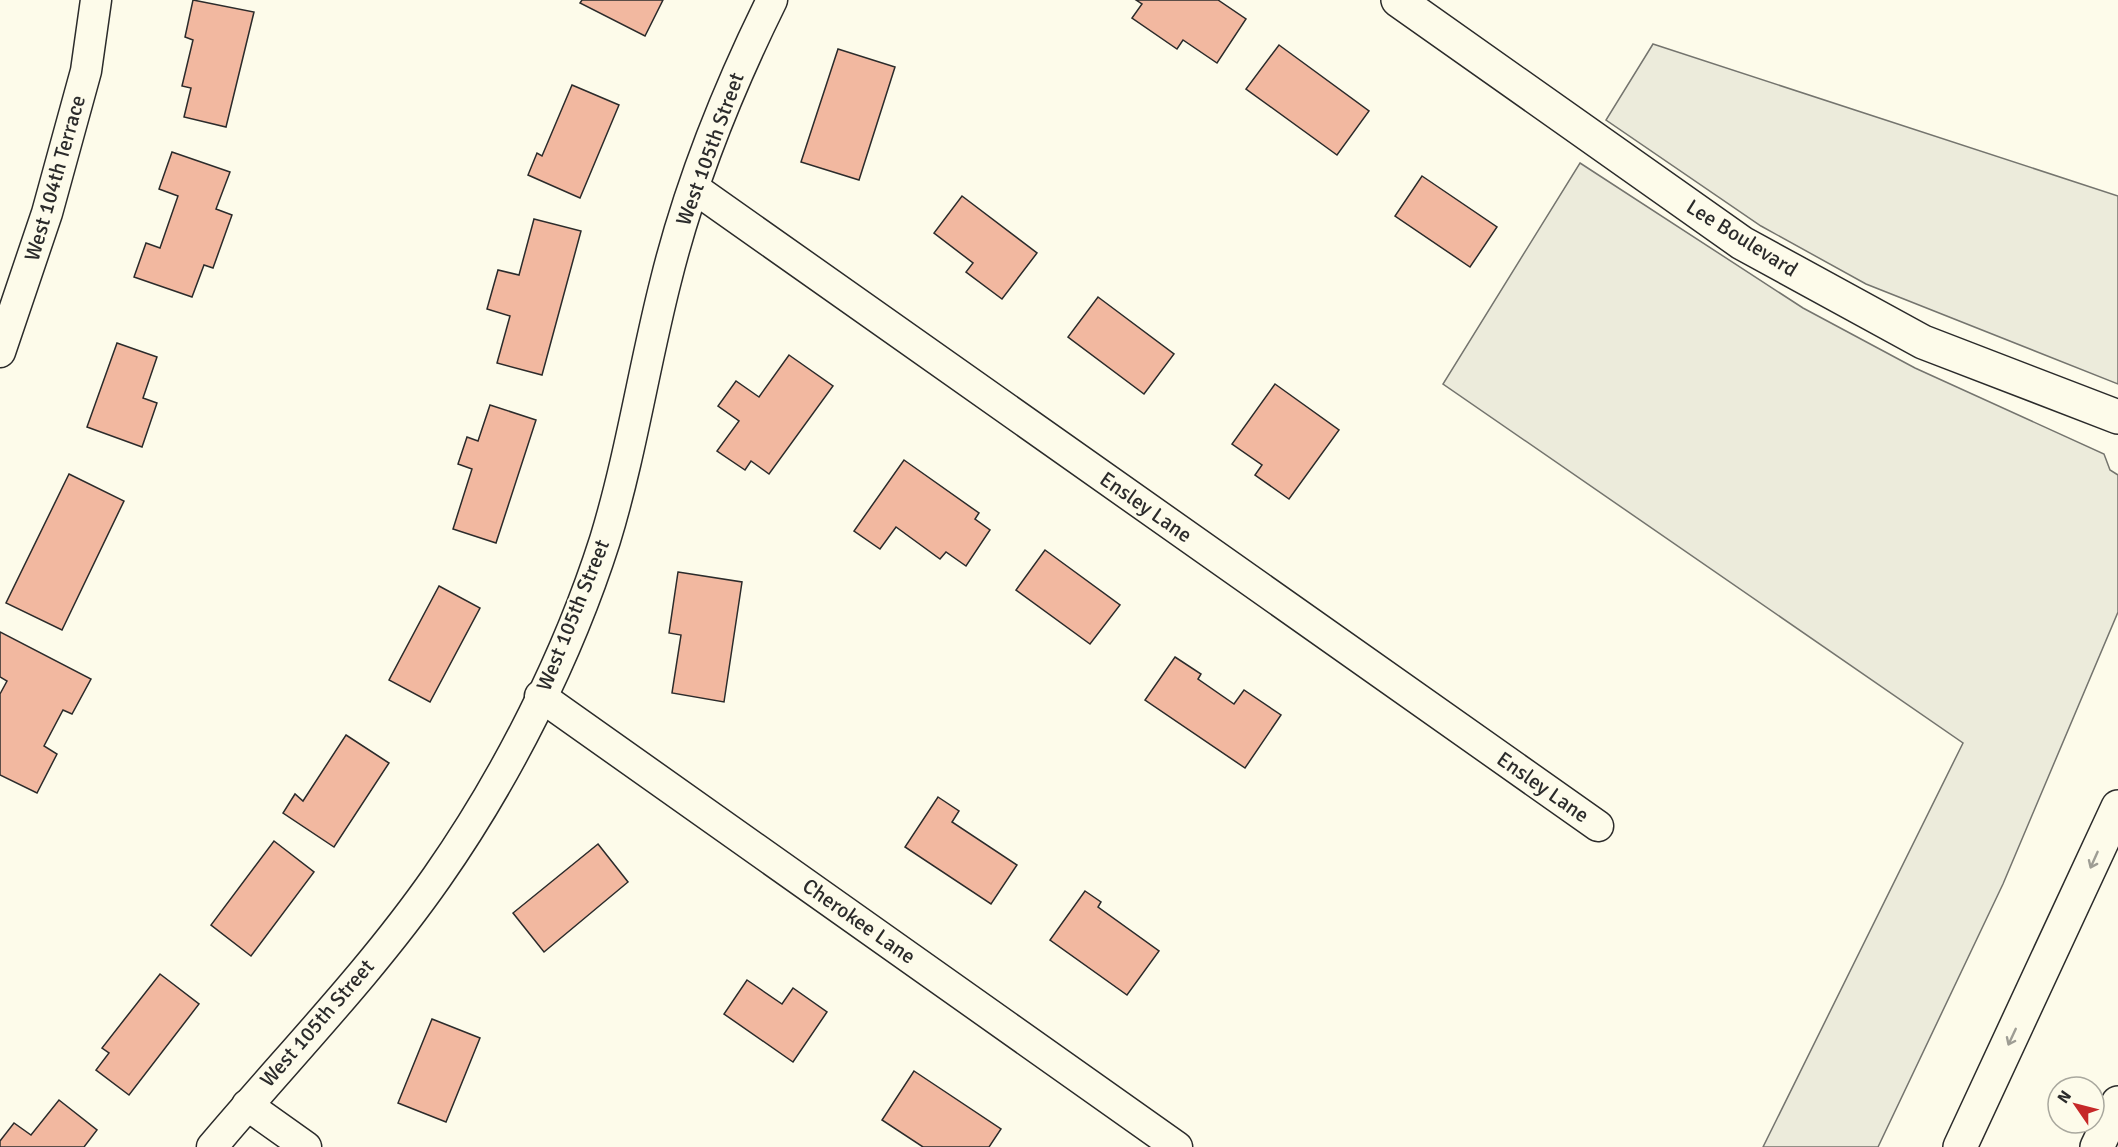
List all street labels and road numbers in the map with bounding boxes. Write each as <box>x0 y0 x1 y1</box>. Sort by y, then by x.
street label: West 105th Street <box>670 69 750 229</box>
street label: West 104th Terrace <box>19 92 91 264</box>
street label: Lee Boulevard <box>1682 194 1802 282</box>
street label: Ensley Lane <box>1095 466 1197 548</box>
street label: West 105th Street <box>531 536 615 694</box>
street label: Ensley Lane <box>1492 746 1594 828</box>
street label: Cherokee Lane <box>797 872 921 970</box>
street label: West 105th Street <box>254 954 380 1092</box>

